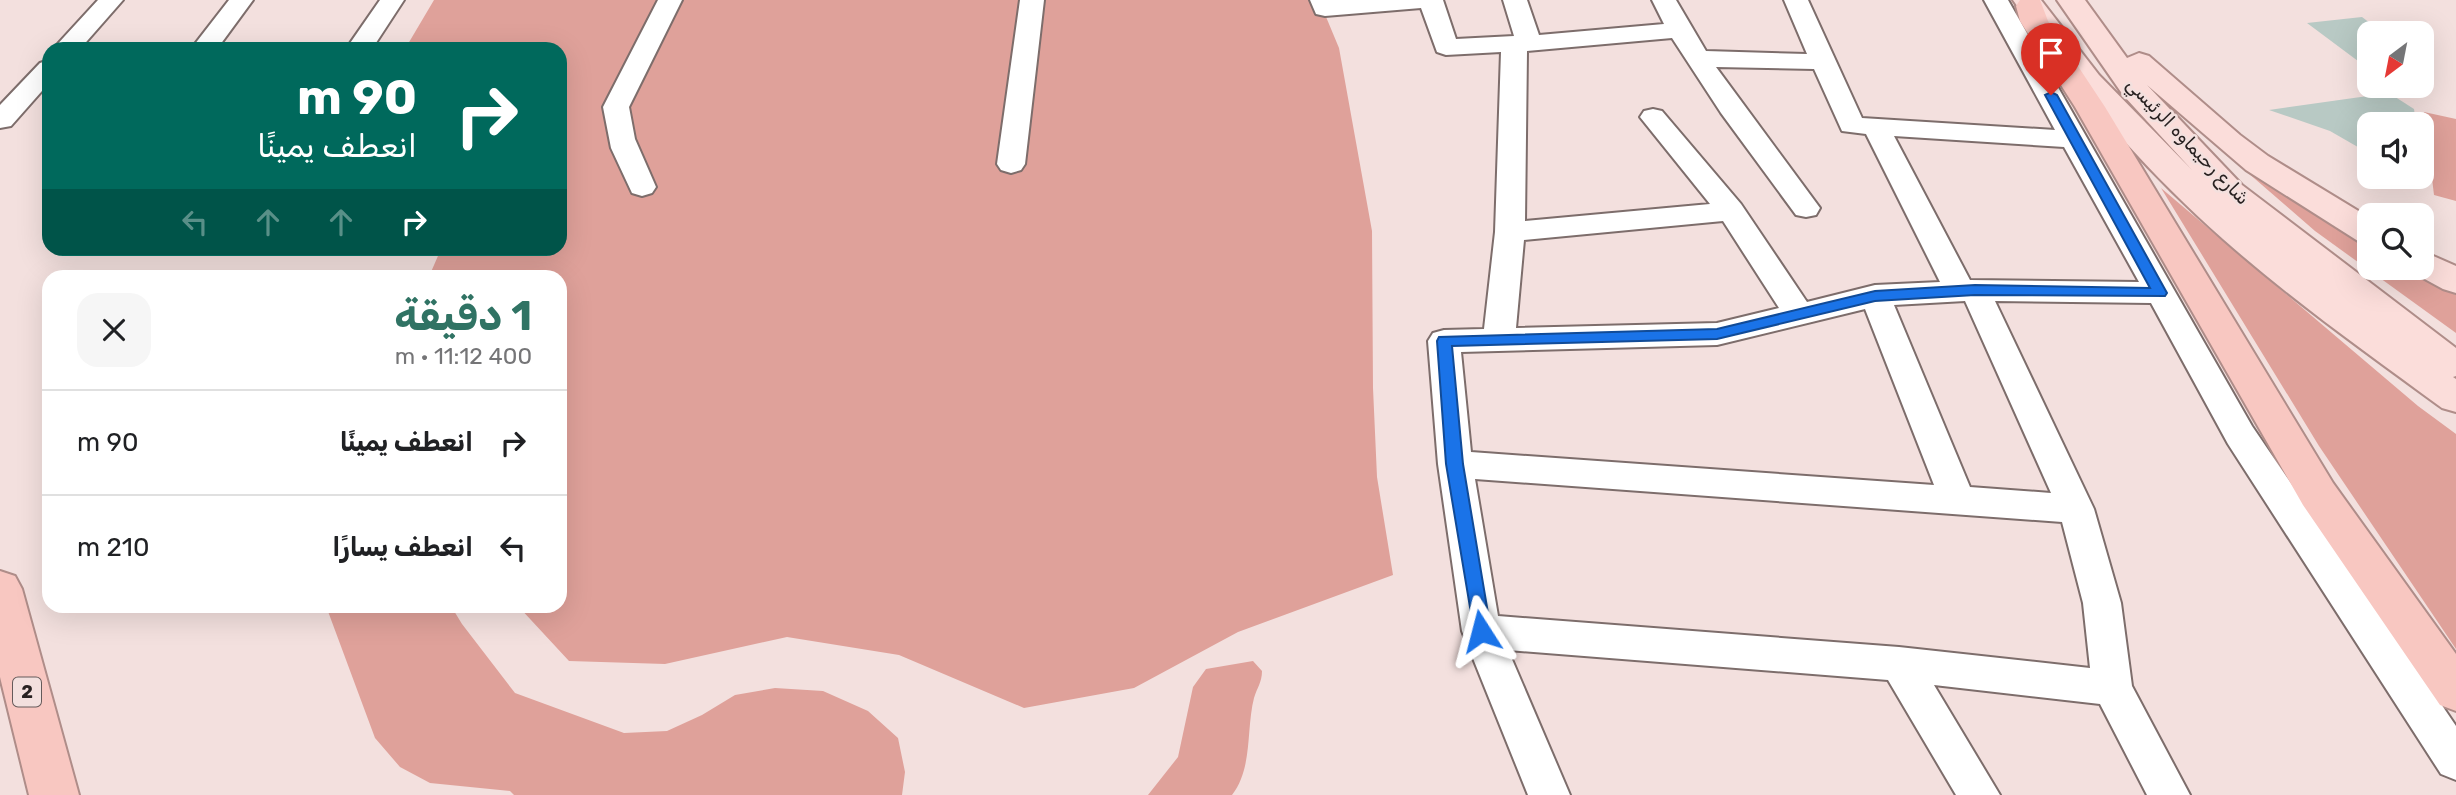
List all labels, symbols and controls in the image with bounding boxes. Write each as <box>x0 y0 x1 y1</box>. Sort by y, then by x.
north arrow <box>2357 21 2434 98</box>
map controls <box>2357 21 2434 280</box>
pin <box>2021 23 2081 95</box>
icon: arrive <box>2032 34 2070 72</box>
text: 90 m <box>297 68 417 126</box>
icon: right <box>441 70 532 161</box>
street label: شارع رحيماوه الرئيسي <box>2119 73 2255 211</box>
button: sound <box>2357 112 2434 189</box>
text: انعطف يمينًا <box>257 127 417 165</box>
icon: left <box>176 203 214 241</box>
icon: ahead <box>249 203 287 241</box>
icon: ahead <box>322 203 360 241</box>
icon: right <box>395 203 433 241</box>
button: search <box>2357 203 2434 280</box>
text: 1 دقيقة <box>394 291 532 341</box>
button: close <box>77 293 151 367</box>
text: 400 m · 11:12 <box>395 342 532 370</box>
icon: right <box>494 424 532 462</box>
text: 90 m <box>77 427 138 458</box>
text: انعطف يمينًا <box>340 427 473 458</box>
icon: left <box>494 529 532 567</box>
text: 210 m <box>77 532 149 563</box>
text: انعطف يسارًا <box>332 532 473 563</box>
position arrow <box>1444 594 1518 668</box>
road number: 2 <box>13 678 41 706</box>

